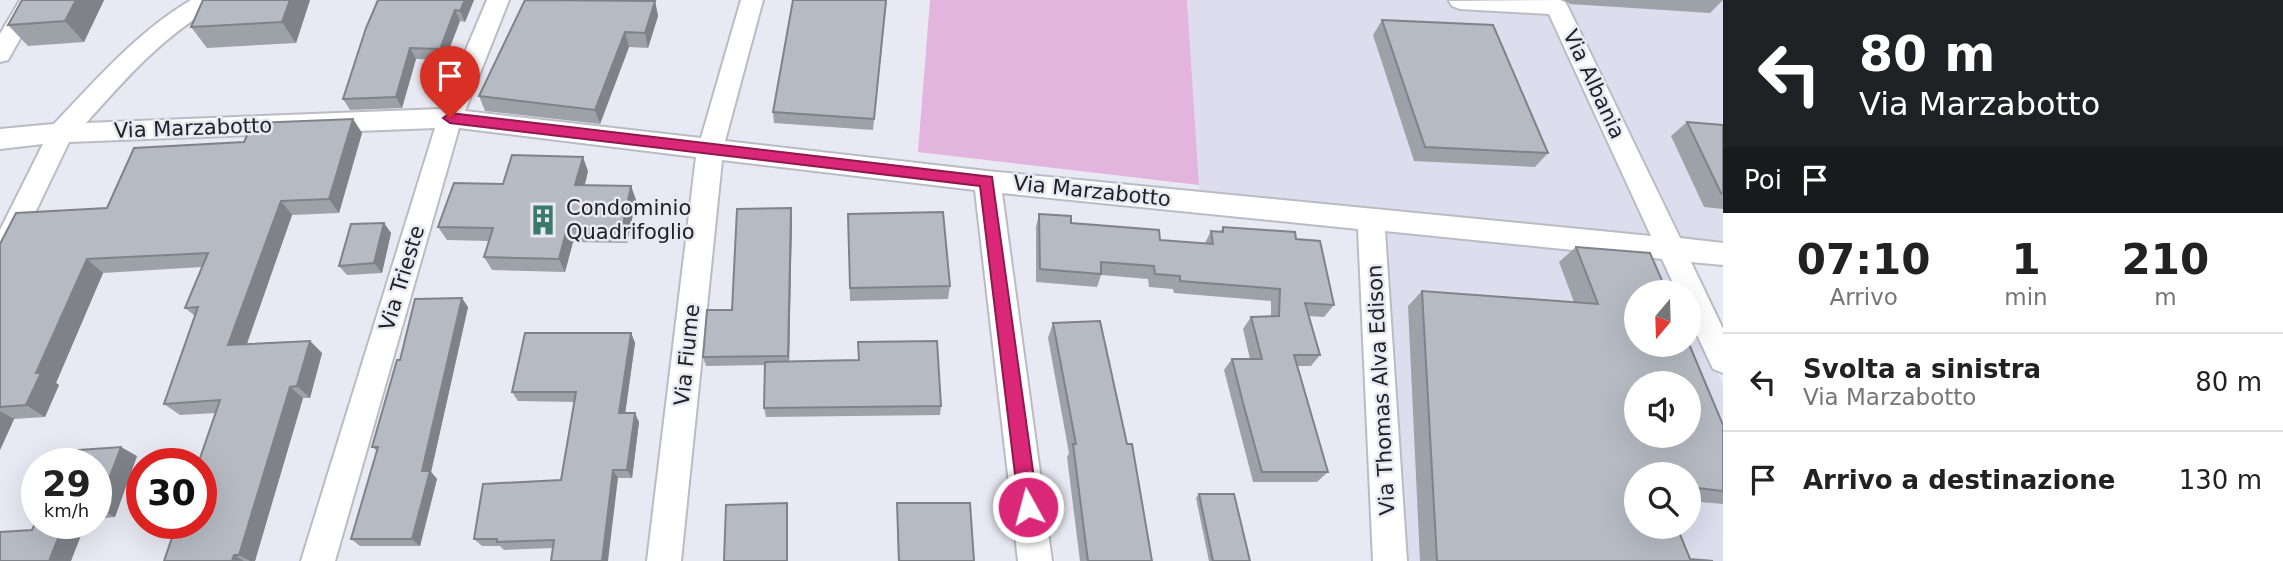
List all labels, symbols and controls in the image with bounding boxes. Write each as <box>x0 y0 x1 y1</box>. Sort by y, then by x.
street label: Via Albania <box>1558 26 1630 142</box>
text: 80 m <box>1859 26 1995 83</box>
icon: left <box>1744 28 1835 119</box>
pin <box>420 46 480 118</box>
icon: arrive <box>431 57 469 95</box>
text: Via Marzabotto <box>1859 85 2100 123</box>
street label: Via Marzabotto <box>113 113 273 143</box>
icon: arrive <box>1796 161 1834 199</box>
text: Poi <box>1744 165 1782 195</box>
street label: Via Marzabotto <box>1012 171 1172 211</box>
place label: Condominio Quadrifoglio <box>566 196 695 244</box>
building icon: Condominio Quadrifoglio <box>526 203 560 237</box>
street label: Via Trieste <box>375 223 429 333</box>
text: 07:10 <box>1797 235 1931 284</box>
text: 1 <box>2011 235 2041 284</box>
text: 210 <box>2122 235 2209 284</box>
street label: Via Thomas Alva Edison <box>1362 264 1400 516</box>
north arrow <box>1624 280 1701 357</box>
map controls <box>1624 280 1701 539</box>
text: Arrivo <box>1830 284 1898 310</box>
text: min <box>2004 284 2048 310</box>
text: m <box>2154 284 2177 310</box>
street label: Via Fiume <box>670 303 704 407</box>
text: Svolta a sinistra <box>1803 354 2041 384</box>
icon: left <box>1744 363 1782 401</box>
text: 80 m <box>2195 367 2262 397</box>
button: sound <box>1624 371 1701 448</box>
text: Via Marzabotto <box>1803 384 1976 410</box>
speed limit sign: 30 <box>126 448 217 539</box>
icon: arrive <box>1744 461 1782 499</box>
button: search <box>1624 462 1701 539</box>
text: 29 <box>42 464 91 504</box>
text: Arrivo a destinazione <box>1803 465 2115 495</box>
text: 130 m <box>2179 465 2262 495</box>
position arrow <box>991 470 1065 544</box>
text: km/h <box>44 500 89 521</box>

